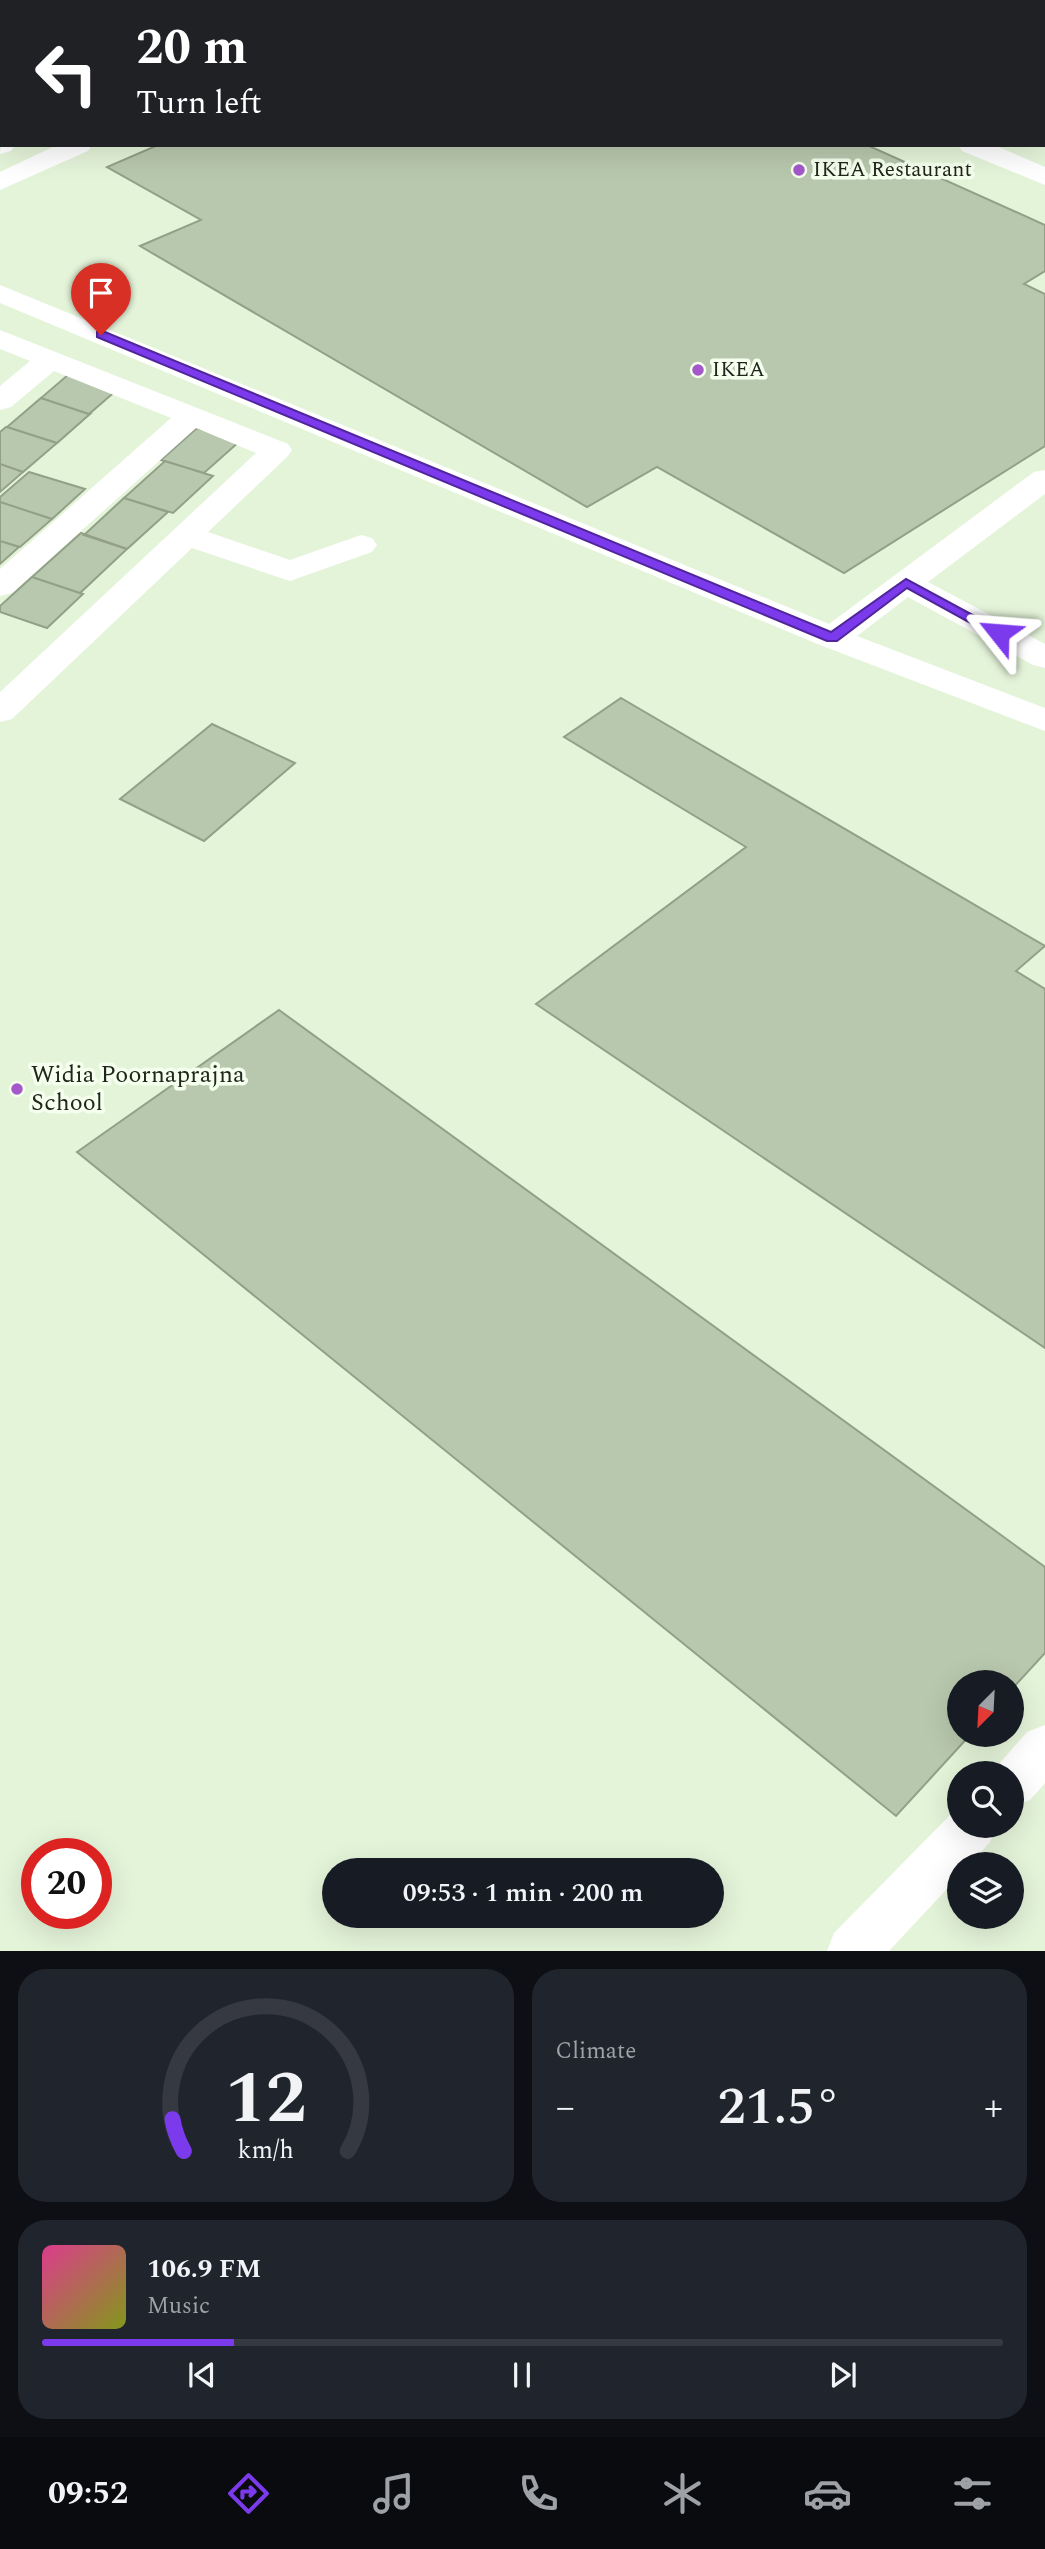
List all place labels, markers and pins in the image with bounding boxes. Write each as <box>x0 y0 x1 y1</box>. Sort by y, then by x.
place label: IKEA Restaurant <box>813 154 972 186</box>
marker: IKEA Restaurant <box>791 162 807 178</box>
pin <box>71 263 131 335</box>
place label: IKEA <box>712 354 765 386</box>
marker: IKEA <box>690 362 706 378</box>
place label: Widia Poornaprajna School <box>31 1057 245 1121</box>
marker: Widia Poornaprajna School <box>9 1081 25 1097</box>

